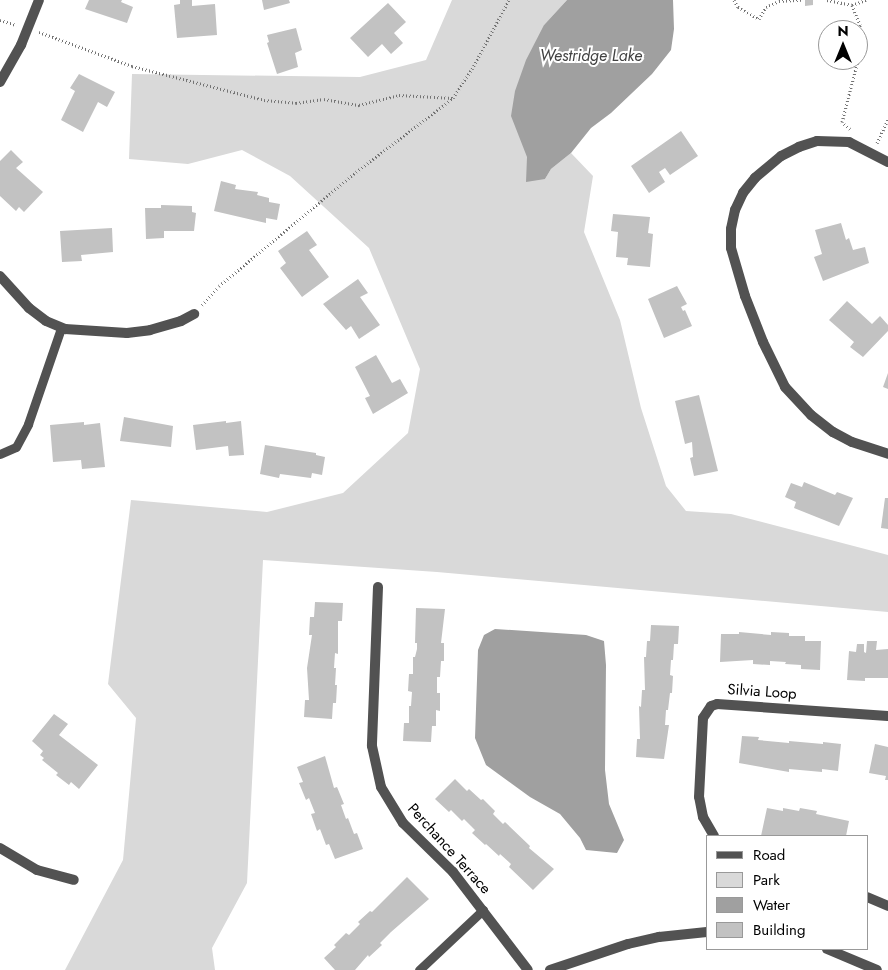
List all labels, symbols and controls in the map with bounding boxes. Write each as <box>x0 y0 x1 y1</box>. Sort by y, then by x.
north arrow <box>818 20 868 70</box>
text: N <box>837 21 849 41</box>
water label: Westridge Lake <box>540 46 642 66</box>
street label: Silvia Loop <box>727 681 797 703</box>
street label: Perchance Terrace <box>404 800 494 898</box>
legend <box>706 835 868 950</box>
text: Road <box>753 844 785 866</box>
text: Park <box>753 869 780 891</box>
text: Water <box>753 894 790 916</box>
text: Building <box>753 919 805 941</box>

